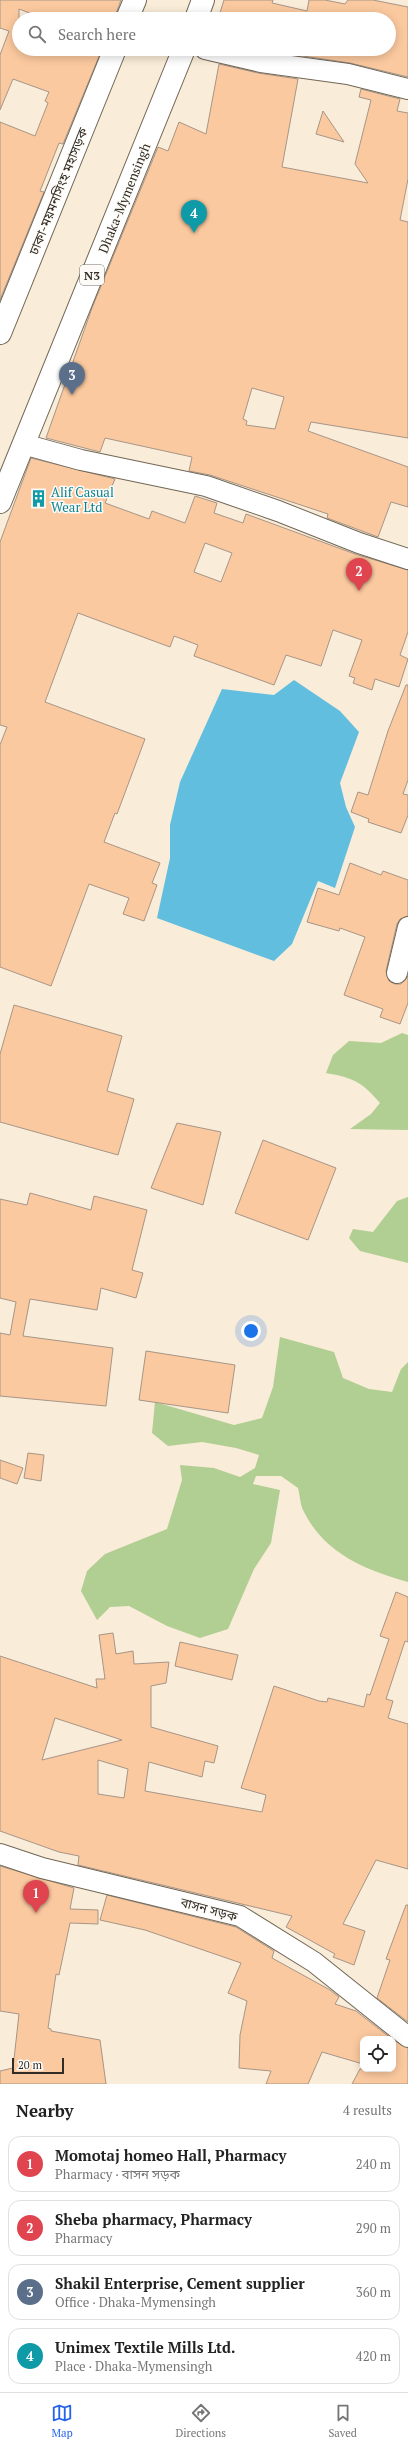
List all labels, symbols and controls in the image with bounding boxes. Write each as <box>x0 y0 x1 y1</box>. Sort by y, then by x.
search box <box>12 12 396 56</box>
icon: search <box>26 23 48 45</box>
text: Search here <box>58 24 136 44</box>
street label: ঢাকা-ময়মনসিংহ মহাসড়ক <box>24 124 92 258</box>
street label: Dhaka-Mymensingh <box>94 140 154 256</box>
pin: 4 <box>181 200 207 233</box>
road number: N3 <box>80 265 104 285</box>
pin: 3 <box>59 362 85 395</box>
place label: Alif Casual Wear Ltd <box>51 483 114 516</box>
building icon: Alif Casual Wear Ltd <box>28 489 48 509</box>
pin: 2 <box>346 558 372 591</box>
your location <box>241 1321 261 1341</box>
pin: 1 <box>23 1880 49 1913</box>
street label: বাসন সড়ক <box>178 1893 240 1925</box>
map controls <box>360 2036 396 2072</box>
button: locate <box>360 2036 396 2072</box>
scale bar <box>12 2056 64 2075</box>
text: 20 m <box>18 2058 42 2072</box>
text: Nearby <box>16 2099 74 2122</box>
text: 4 results <box>343 2101 392 2119</box>
text: Momotaj homeo Hall, Pharmacy <box>55 2145 287 2165</box>
text: 1 <box>26 2155 34 2173</box>
text: 240 m <box>356 2155 391 2173</box>
text: Pharmacy · বাসন সড়ক <box>55 2165 180 2183</box>
text: Sheba pharmacy, Pharmacy <box>55 2209 252 2229</box>
text: 2 <box>26 2219 34 2237</box>
text: 290 m <box>356 2219 391 2237</box>
text: Pharmacy <box>55 2229 112 2247</box>
text: Shakil Enterprise, Cement supplier <box>55 2273 305 2293</box>
text: 3 <box>26 2283 34 2301</box>
text: 360 m <box>356 2283 391 2301</box>
text: Office · Dhaka-Mymensingh <box>55 2293 216 2311</box>
text: Unimex Textile Mills Ltd. <box>55 2337 235 2357</box>
text: 4 <box>26 2347 34 2365</box>
text: 420 m <box>356 2347 391 2365</box>
text: Place · Dhaka-Mymensingh <box>55 2357 212 2375</box>
tab: Map <box>51 2402 73 2440</box>
tab: Directions <box>175 2402 226 2440</box>
tab: Saved <box>328 2402 357 2440</box>

